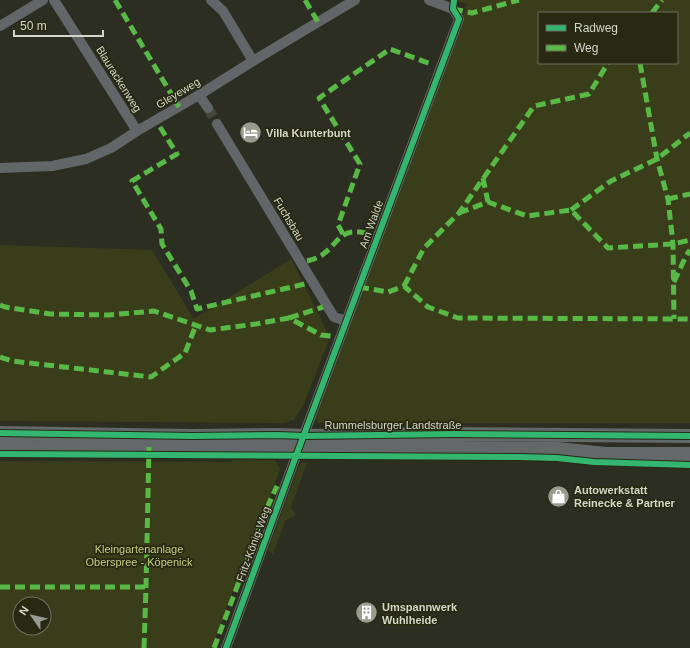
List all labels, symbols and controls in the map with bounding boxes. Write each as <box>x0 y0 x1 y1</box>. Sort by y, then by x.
scale bar <box>14 12 103 38</box>
legend <box>538 12 678 64</box>
text: 50 m <box>20 19 47 33</box>
text: Radweg <box>574 21 618 35</box>
text: Weg <box>574 41 598 55</box>
street label: Blaurackenweg <box>94 44 144 114</box>
street label: Gleyeweg <box>154 75 202 111</box>
hotel icon: Villa Kunterbunt <box>237 120 263 146</box>
place label: Villa Kunterbunt <box>266 127 351 139</box>
street label: Fuchsbau <box>271 195 307 243</box>
street label: Am Walde <box>357 198 385 250</box>
street label: Rummelsburger Landstraße <box>325 419 461 431</box>
shop icon: Autowerkstatt Reinecke & Partner <box>546 483 572 509</box>
place label: Autowerkstatt Reinecke & Partner <box>574 484 676 509</box>
street label: Fritz-König-Weg <box>234 505 272 583</box>
park label: Kleingartenanlage Oberspree - Köpenick <box>86 543 193 568</box>
north arrow <box>12 596 52 636</box>
building icon: Umspannwerk Wuhlheide <box>353 600 379 626</box>
place label: Umspannwerk Wuhlheide <box>382 601 458 626</box>
text: N <box>17 604 31 617</box>

